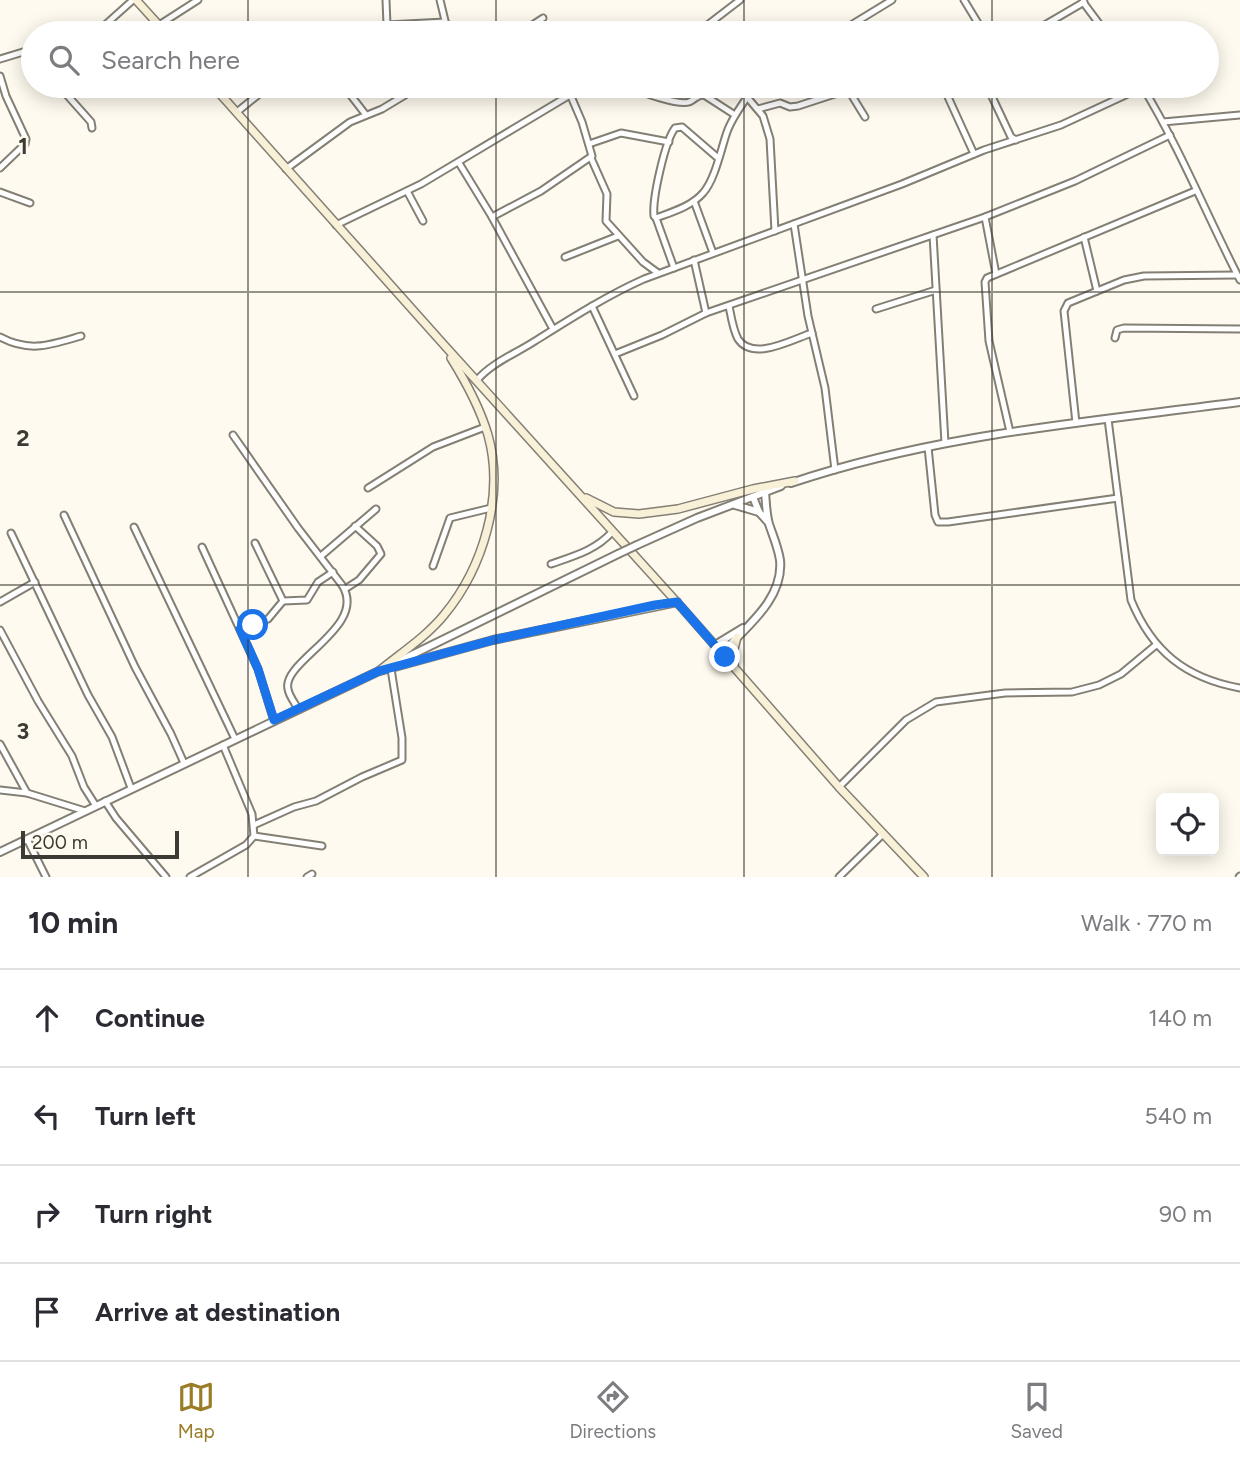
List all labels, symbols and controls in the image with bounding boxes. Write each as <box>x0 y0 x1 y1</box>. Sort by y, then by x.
search box <box>21 21 1219 98</box>
icon: search <box>45 41 83 79</box>
text: Search here <box>101 44 240 76</box>
text: 1 <box>18 132 28 160</box>
text: 2 <box>16 424 30 452</box>
route start <box>237 609 268 640</box>
route end <box>709 641 740 672</box>
text: 3 <box>17 717 29 745</box>
map controls <box>1156 793 1219 856</box>
button: locate <box>1156 793 1219 856</box>
scale bar <box>21 828 178 860</box>
text: 200 m <box>32 831 88 854</box>
text: 10 min <box>28 904 118 941</box>
text: Walk · 770 m <box>1081 909 1212 937</box>
icon: ahead <box>28 999 66 1037</box>
text: Continue <box>95 1002 205 1034</box>
text: 140 m <box>1148 1004 1212 1032</box>
icon: left <box>28 1097 66 1135</box>
text: Turn left <box>95 1100 196 1132</box>
text: 540 m <box>1144 1102 1212 1130</box>
icon: right <box>28 1195 66 1233</box>
text: Turn right <box>95 1198 212 1230</box>
text: 90 m <box>1159 1200 1212 1228</box>
icon: arrive <box>28 1293 66 1331</box>
text: Arrive at destination <box>95 1296 340 1328</box>
tab: Map <box>177 1378 215 1443</box>
tab: Directions <box>569 1378 656 1443</box>
tab: Saved <box>1010 1378 1063 1443</box>

